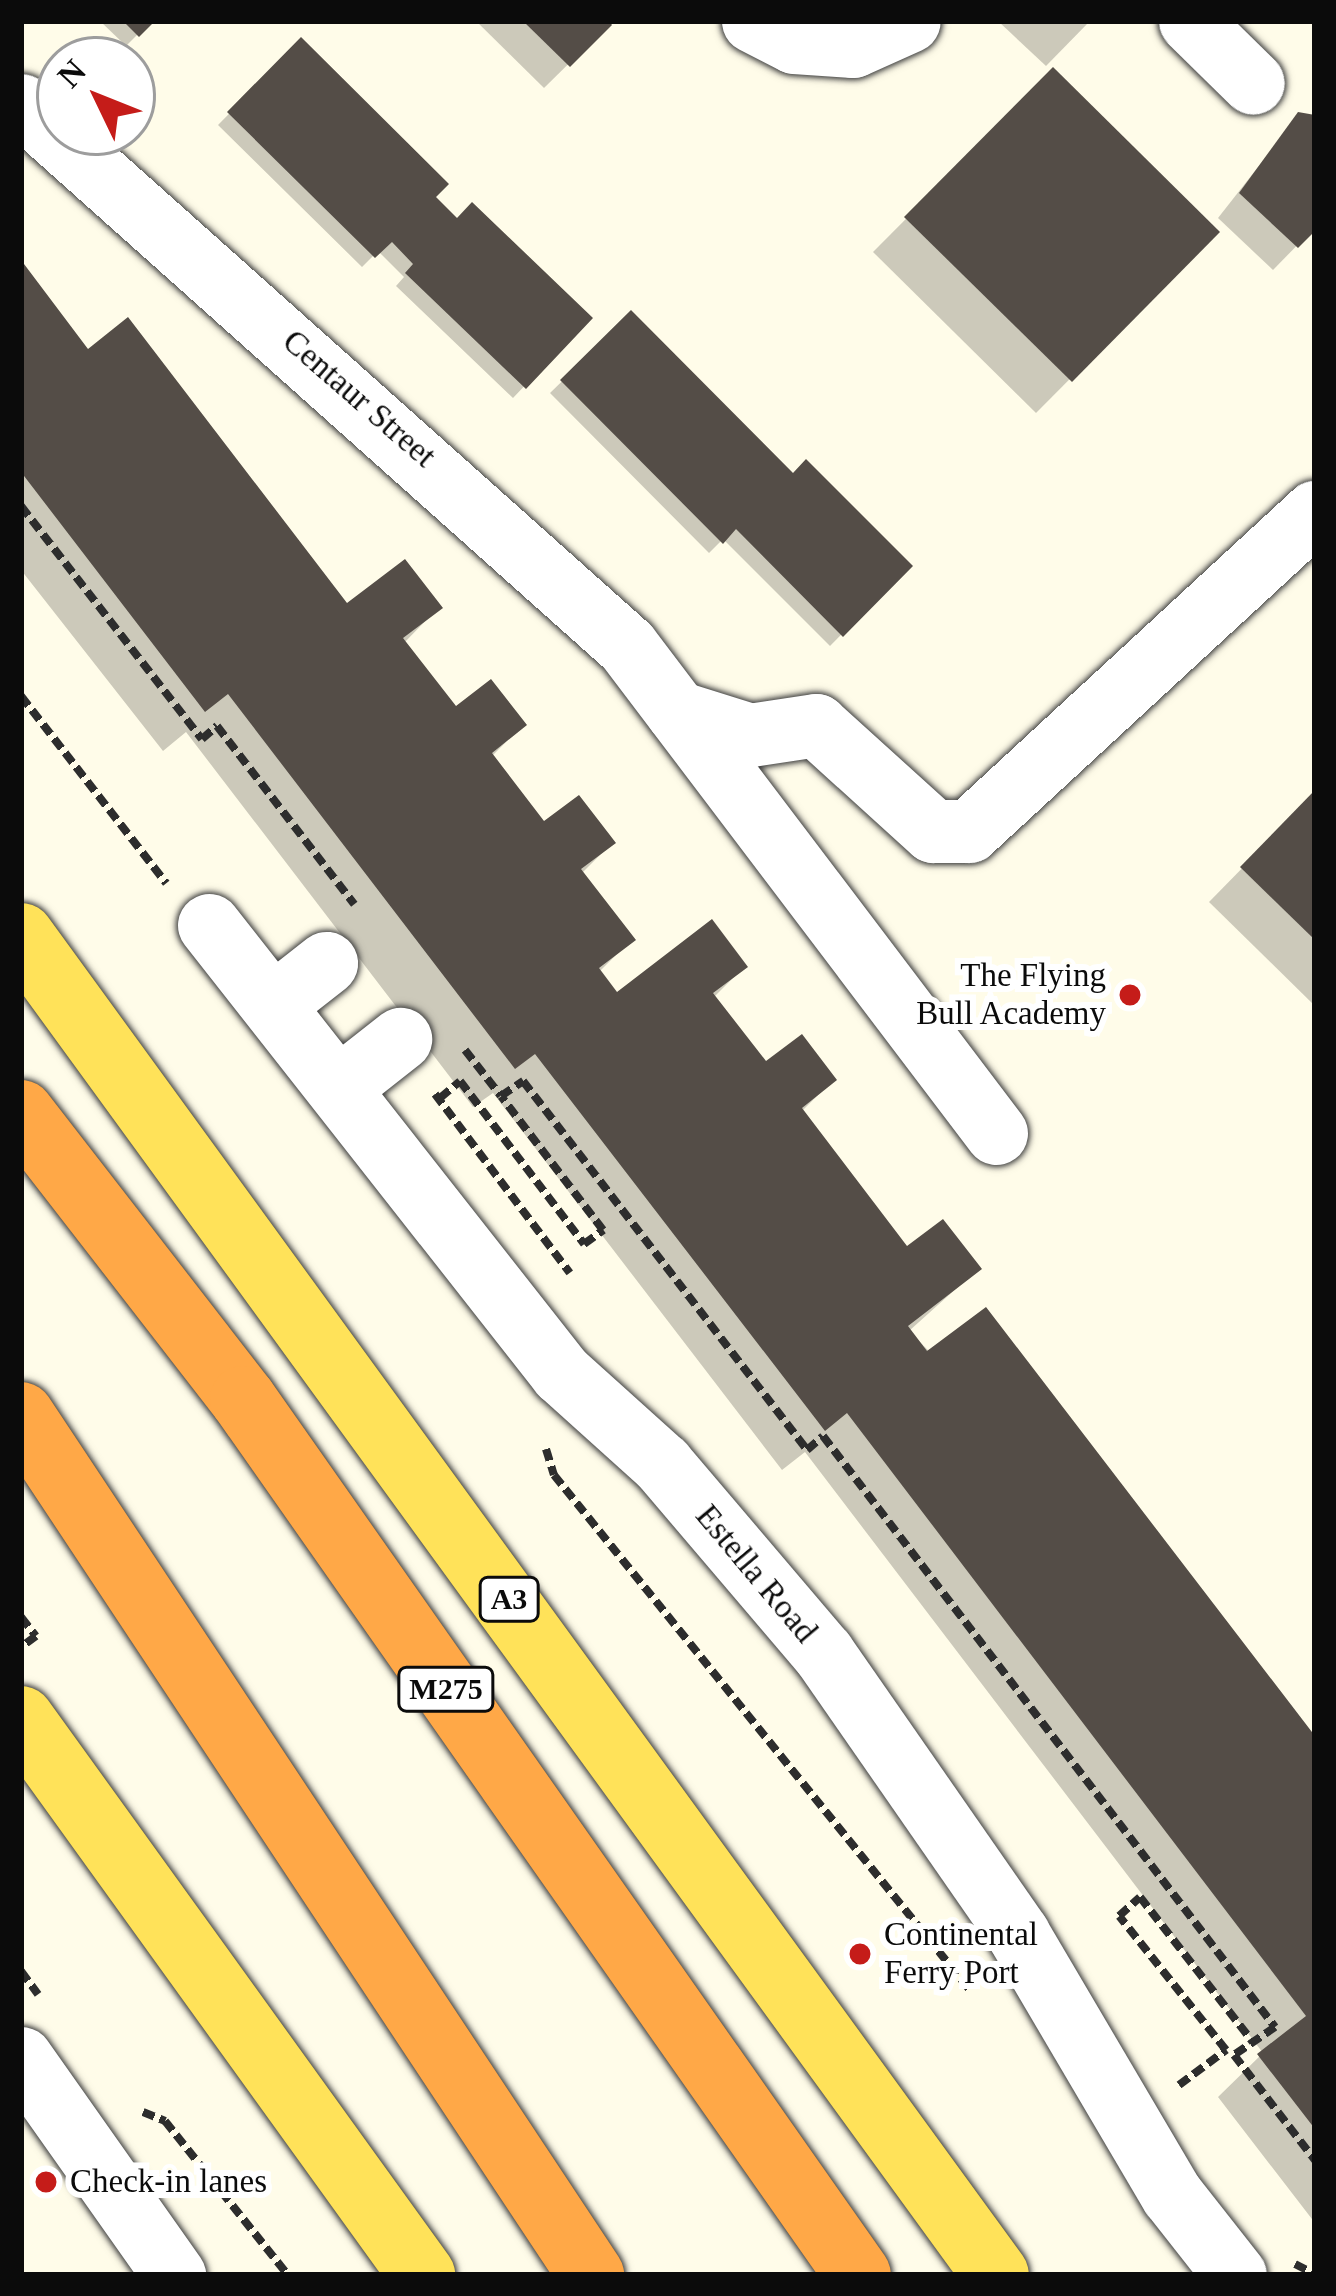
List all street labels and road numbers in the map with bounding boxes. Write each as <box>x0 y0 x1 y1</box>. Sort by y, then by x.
street label: Centaur Street <box>274 322 444 476</box>
street label: Estella Road <box>687 1497 825 1651</box>
road number: A3 <box>476 1575 542 1623</box>
road number: M275 <box>395 1665 497 1713</box>

